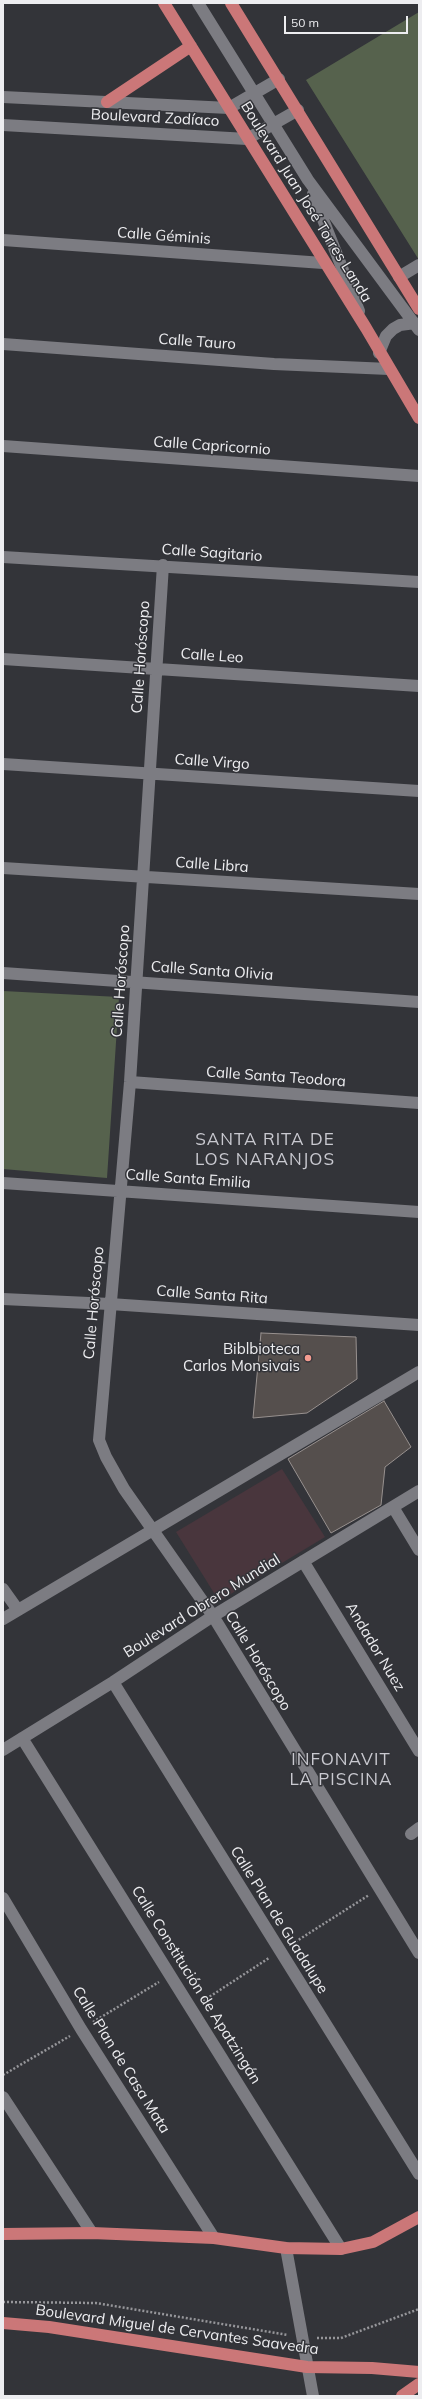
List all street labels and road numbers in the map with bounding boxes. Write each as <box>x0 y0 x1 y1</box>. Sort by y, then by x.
street label: Boulevard Juan José Torres Landa <box>237 98 375 306</box>
street label: Boulevard Zodíaco <box>90 106 220 130</box>
street label: Calle Géminis <box>117 224 211 248</box>
street label: Calle Tauro <box>158 330 236 354</box>
street label: Calle Capricornio <box>153 433 271 459</box>
street label: Calle Sagitario <box>161 540 263 566</box>
street label: Calle Horóscopo <box>128 600 154 714</box>
street label: Calle Leo <box>180 645 244 667</box>
street label: Calle Virgo <box>174 750 250 774</box>
street label: Calle Libra <box>175 853 249 877</box>
street label: Calle Horóscopo <box>108 924 134 1038</box>
street label: Calle Santa Olivia <box>150 958 274 984</box>
street label: Calle Santa Teodora <box>205 1063 347 1091</box>
street label: Calle Santa Emilia <box>125 1166 251 1192</box>
street label: Calle Horóscopo <box>80 1246 108 1360</box>
street label: Calle Santa Rita <box>156 1282 268 1308</box>
street label: Boulevard Obrero Mundial <box>120 1550 284 1662</box>
street label: Andador Nuez <box>341 1599 409 1695</box>
street label: Calle Horóscopo <box>221 1608 295 1714</box>
street label: Calle Plan de Guadalupe <box>226 1843 332 1997</box>
street label: Calle Constitución de Apatzingán <box>127 1883 265 2087</box>
street label: Calle Plan de Casa Mata <box>68 1983 174 2137</box>
street label: Boulevard Miguel de Cervantes Saavedra <box>34 2301 320 2359</box>

